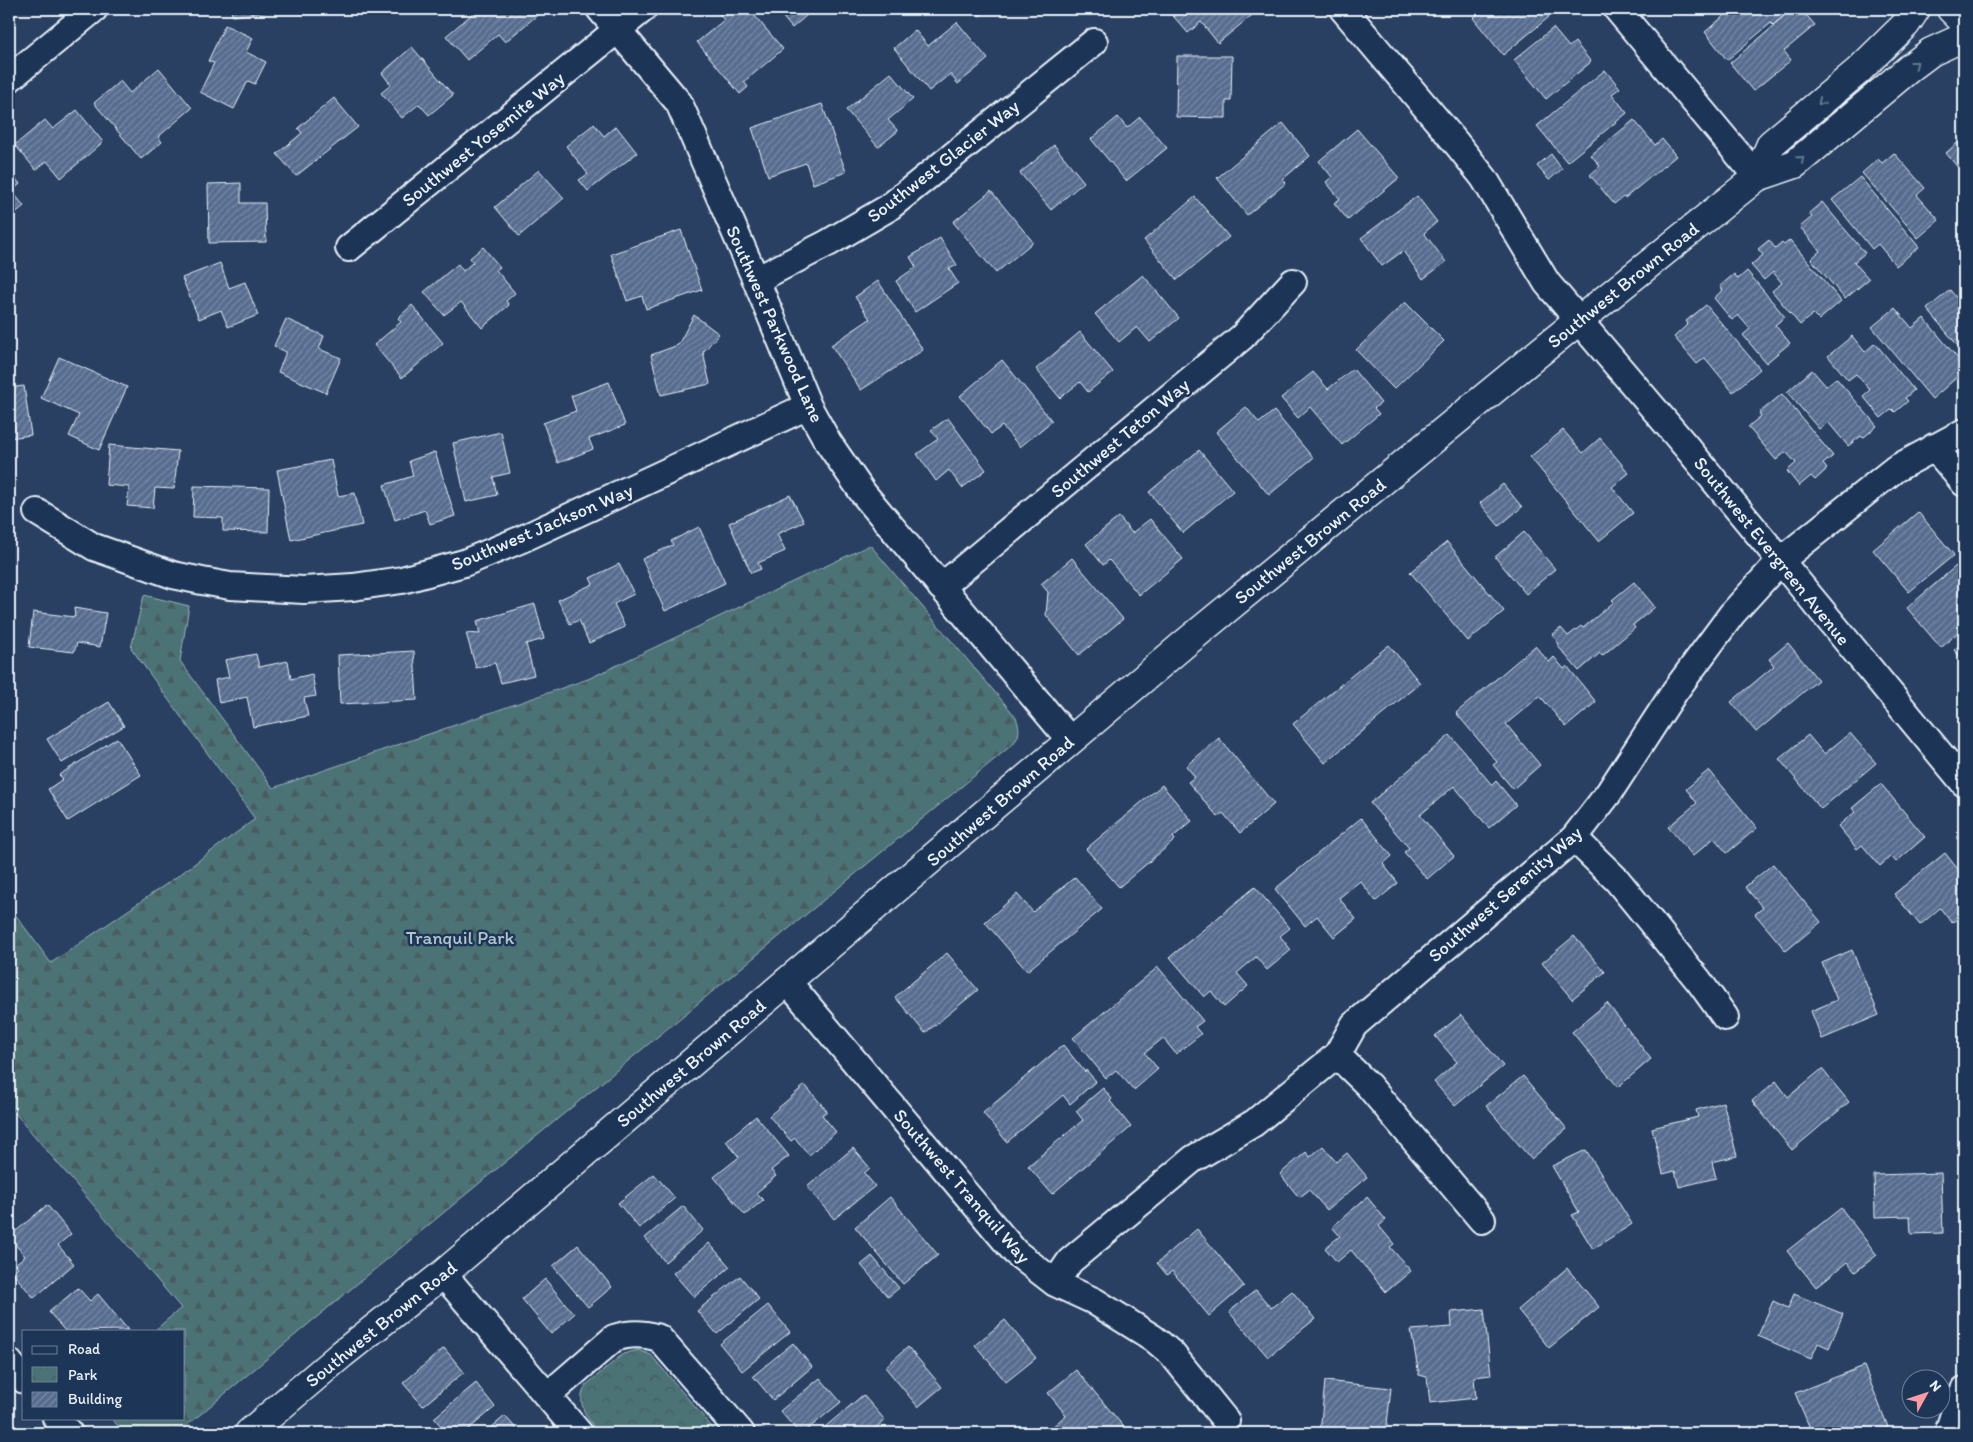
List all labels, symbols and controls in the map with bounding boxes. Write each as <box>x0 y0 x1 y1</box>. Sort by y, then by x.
one-way arrow <box>1909 61 1918 69</box>
street label: Southwest Yosemite Way <box>397 66 569 212</box>
street label: Southwest Glacier Way <box>862 94 1024 228</box>
one-way arrow <box>1817 96 1826 105</box>
one-way arrow <box>1796 156 1805 165</box>
street label: Southwest Brown Road <box>1543 216 1704 353</box>
street label: Southwest Parkwood Lane <box>721 222 829 426</box>
street label: Southwest Teton Way <box>1046 373 1194 503</box>
street label: Southwest Evergreen Avenue <box>1689 452 1855 650</box>
street label: Southwest Brown Road <box>1230 472 1391 609</box>
street label: Southwest Jackson Way <box>448 478 636 576</box>
street label: Southwest Brown Road <box>921 730 1079 871</box>
street label: Southwest Serenity Way <box>1423 821 1587 967</box>
park label: Tranquil Park <box>406 926 514 949</box>
street label: Southwest Brown Road <box>612 993 771 1132</box>
street label: Southwest Tranquil Way <box>889 1104 1035 1268</box>
street label: Southwest Brown Road <box>301 1255 462 1392</box>
legend <box>22 1330 185 1420</box>
text: Road <box>68 1340 101 1358</box>
text: Park <box>68 1366 98 1384</box>
north arrow <box>1900 1370 1950 1420</box>
text: N <box>1926 1377 1945 1395</box>
text: Building <box>68 1390 122 1408</box>

